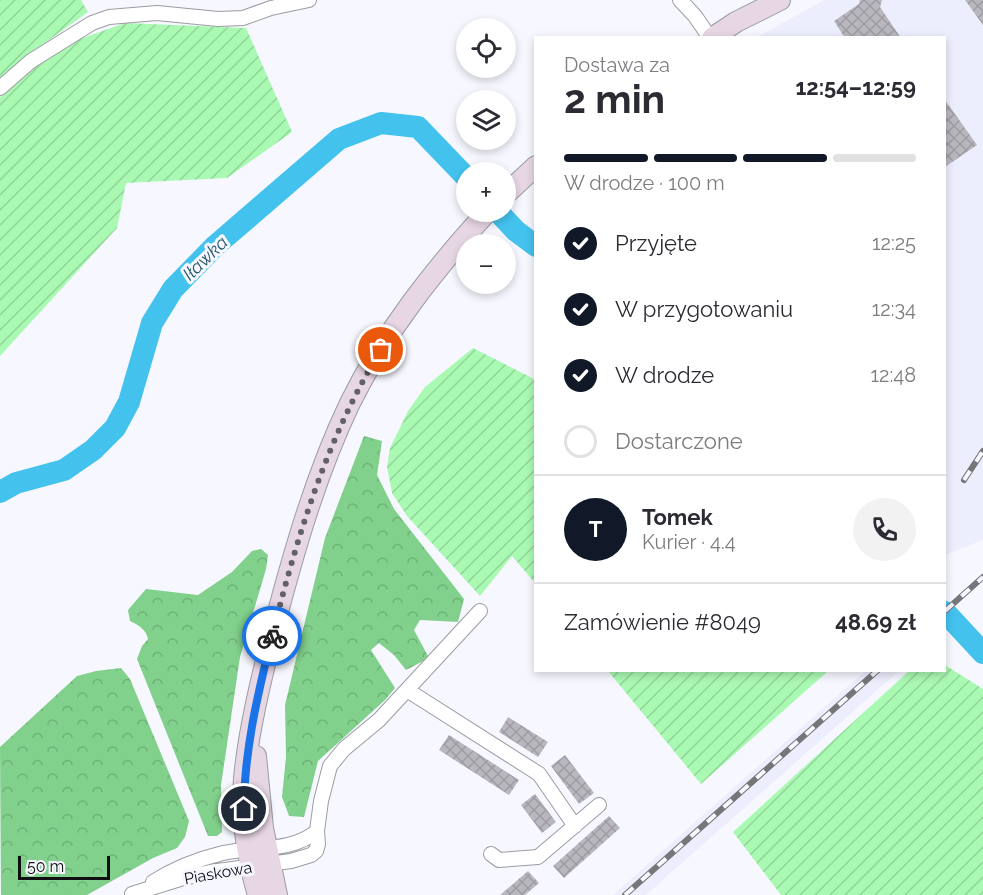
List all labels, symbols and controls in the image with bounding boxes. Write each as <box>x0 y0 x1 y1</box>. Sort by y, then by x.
map controls <box>456 18 516 294</box>
button: locate <box>456 18 516 78</box>
text: Dostawa za <box>564 53 670 77</box>
text: 12:54–12:59 <box>795 74 916 100</box>
text: 2 min <box>564 76 665 122</box>
button: layers <box>456 90 516 150</box>
button: + <box>456 162 516 222</box>
text: W drodze · 100 m <box>564 171 725 195</box>
icon: check <box>564 227 597 260</box>
text: Przyjęte <box>615 230 697 256</box>
water label: Iławka <box>178 231 232 284</box>
text: 12:25 <box>872 231 916 255</box>
button: − <box>456 234 516 294</box>
icon: check <box>564 293 597 326</box>
text: W przygotowaniu <box>615 296 793 322</box>
text: 12:34 <box>872 297 916 321</box>
pin <box>355 324 406 375</box>
icon: bag <box>364 333 397 366</box>
icon: check <box>564 359 597 392</box>
text: W drodze <box>615 362 714 388</box>
text: 12:48 <box>870 363 916 387</box>
text: Dostarczone <box>615 428 743 454</box>
button: phone <box>853 498 916 561</box>
text: Tomek <box>642 504 713 530</box>
text: T <box>589 516 602 542</box>
text: Kurier · 4.4 <box>642 530 736 554</box>
courier <box>242 606 302 666</box>
text: Zamówienie #8049 <box>564 609 761 635</box>
text: 48.69 zł <box>835 609 916 635</box>
icon: bike <box>256 620 289 653</box>
pin <box>218 783 269 834</box>
icon: home <box>227 792 260 825</box>
scale bar <box>18 853 110 880</box>
text: 50 m <box>27 857 64 876</box>
street label: Piaskowa <box>183 858 253 888</box>

